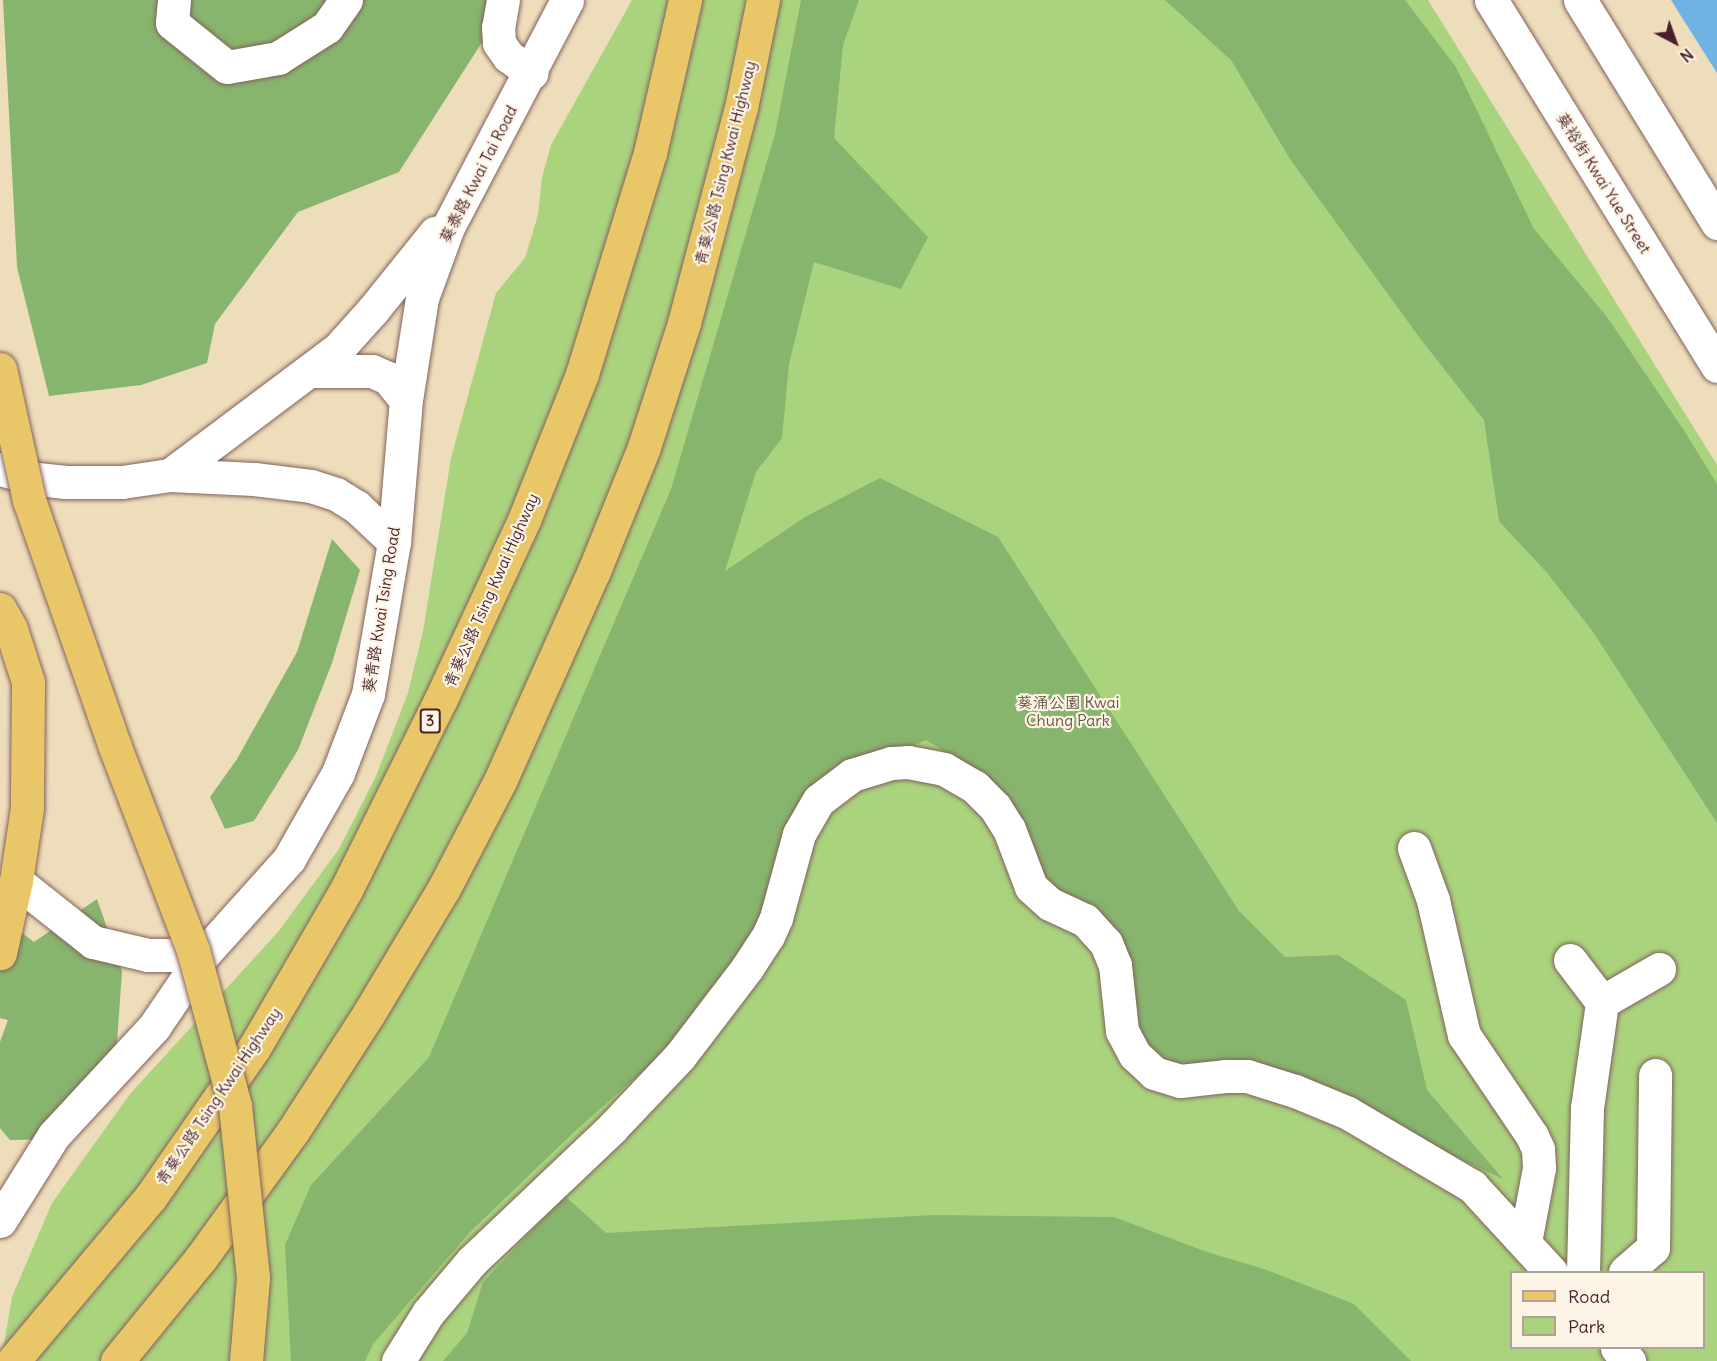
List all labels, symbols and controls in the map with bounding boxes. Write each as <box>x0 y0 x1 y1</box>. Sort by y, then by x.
north arrow <box>1645 12 1705 72</box>
text: N <box>1676 44 1698 67</box>
street label: 青葵公路 Tsing Kwai Highway <box>690 59 760 267</box>
street label: 葵泰路 Kwai Tai Road <box>435 102 521 246</box>
street label: 葵裕街 Kwai Yue Street <box>1553 109 1655 257</box>
street label: 青葵公路 Tsing Kwai Highway <box>439 490 543 690</box>
street label: 葵青路 Kwai Tsing Road <box>358 526 404 694</box>
park label: 葵涌公園 Kwai Chung Park <box>1017 692 1119 730</box>
road number: 3 <box>420 709 440 733</box>
street label: 青葵公路 Tsing Kwai Highway <box>151 1003 285 1189</box>
legend <box>1510 1271 1705 1349</box>
text: Road <box>1568 1285 1610 1308</box>
text: Park <box>1568 1315 1605 1338</box>

